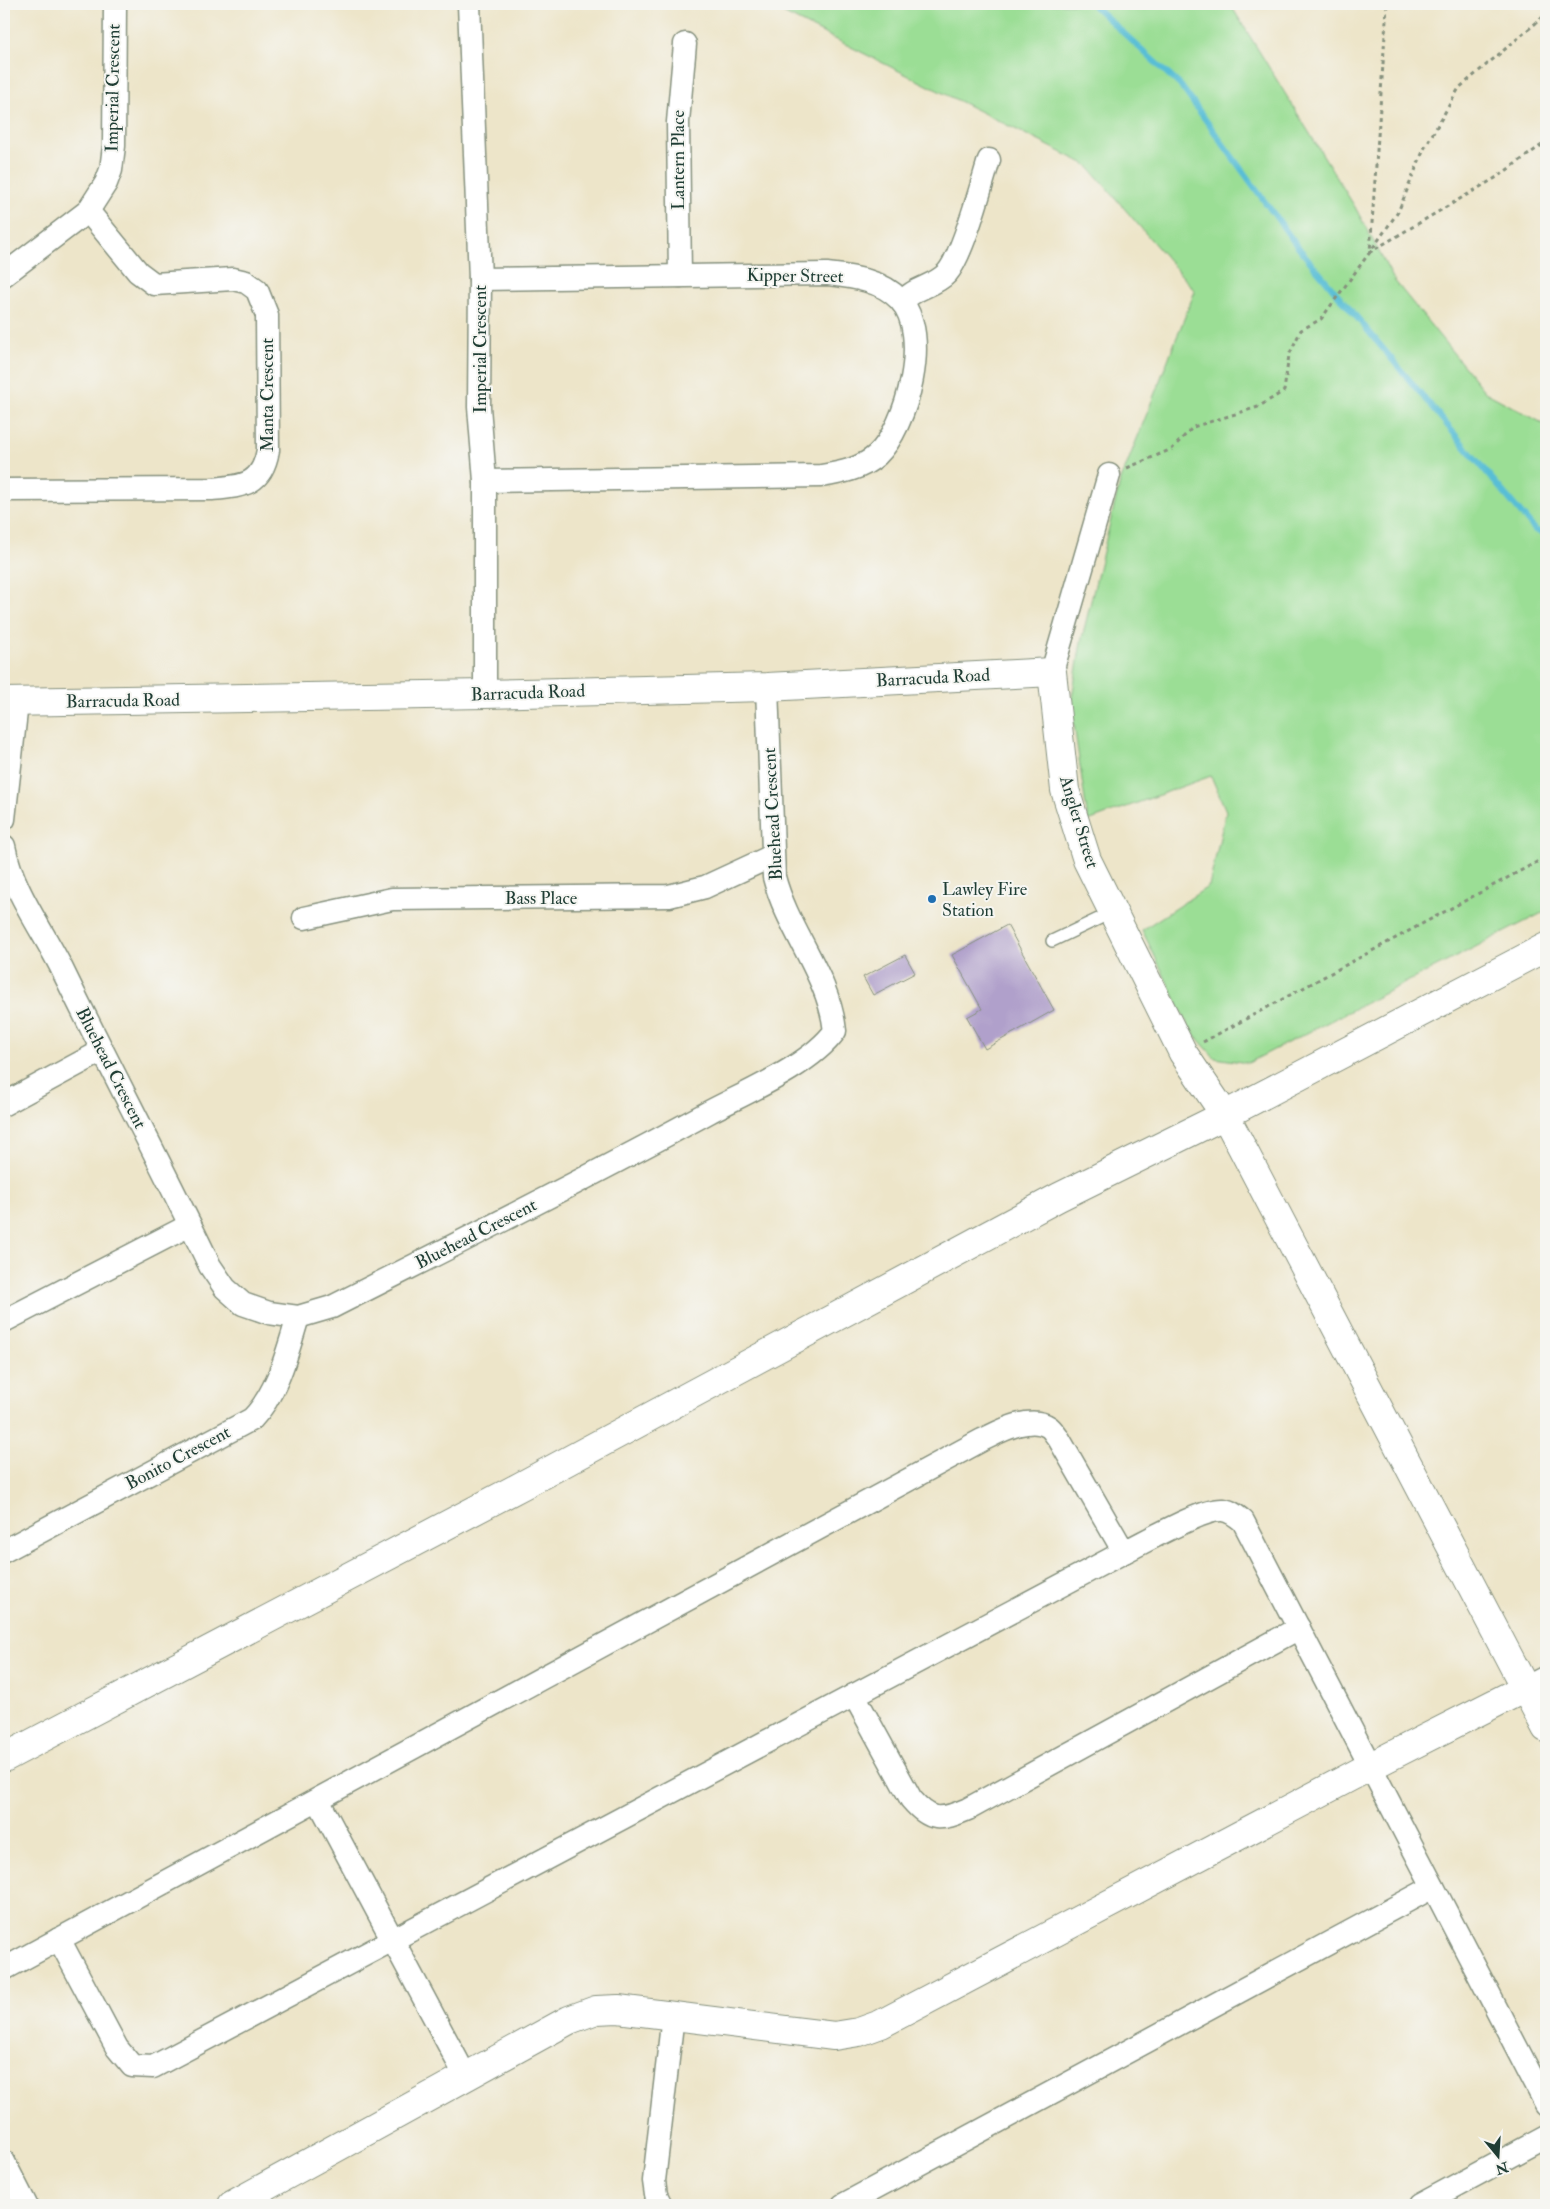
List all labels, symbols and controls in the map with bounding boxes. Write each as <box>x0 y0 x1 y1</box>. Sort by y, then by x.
street label: Imperial Crescent <box>100 24 126 152</box>
street label: Lantern Place <box>667 109 690 210</box>
street label: Kipper Street <box>746 264 844 288</box>
street label: Imperial Crescent <box>469 285 492 413</box>
street label: Manta Crescent <box>256 338 279 452</box>
street label: Barracuda Road <box>875 664 991 692</box>
street label: Barracuda Road <box>471 680 586 706</box>
street label: Barracuda Road <box>66 689 180 713</box>
street label: Bluehead Crescent <box>758 747 788 881</box>
street label: Angler Street <box>1054 772 1104 871</box>
place label: Lawley Fire Station <box>942 878 1028 922</box>
street label: Bass Place <box>505 887 578 910</box>
marker: Lawley Fire Station <box>926 893 938 905</box>
street label: Bluehead Crescent <box>71 1003 152 1133</box>
street label: Bluehead Crescent <box>411 1193 541 1274</box>
street label: Bonito Crescent <box>121 1421 235 1495</box>
north arrow <box>1472 2132 1522 2182</box>
text: N <box>1493 2158 1511 2178</box>

